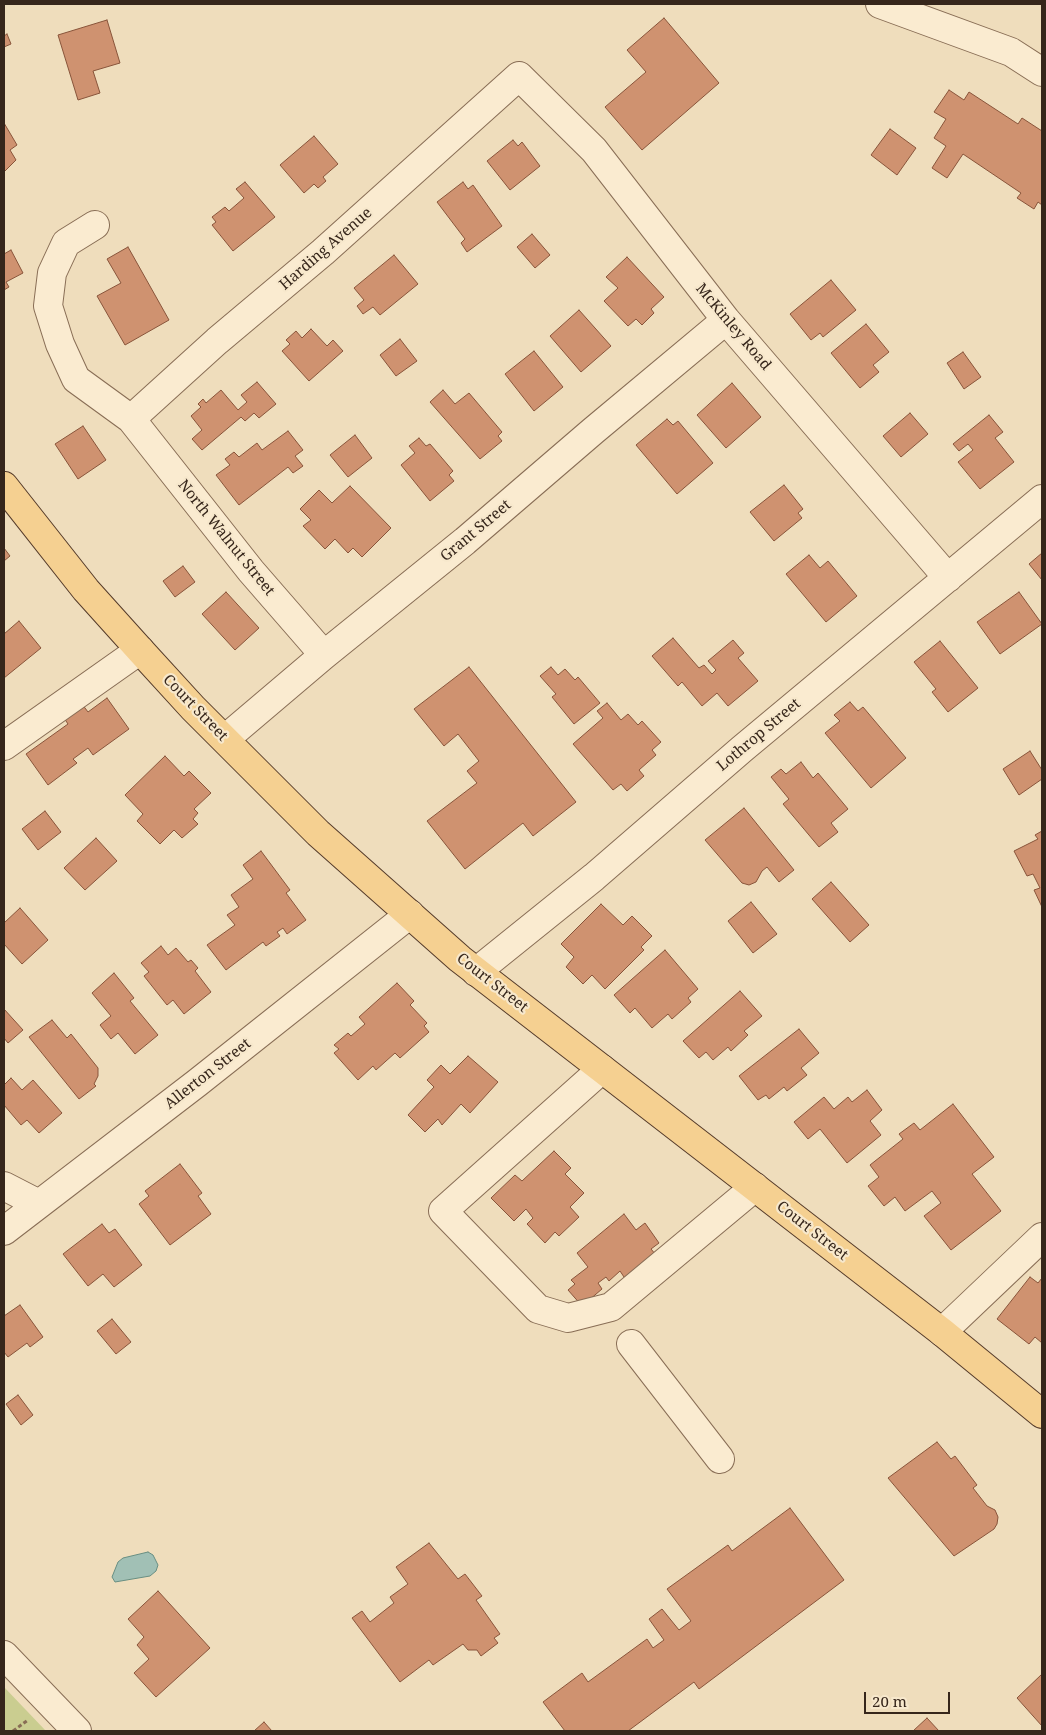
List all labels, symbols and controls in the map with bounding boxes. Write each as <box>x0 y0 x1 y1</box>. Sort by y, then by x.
street label: Harding Avenue <box>276 204 376 294</box>
street label: McKinley Road <box>692 280 774 374</box>
street label: North Walnut Street <box>174 476 278 600</box>
street label: Grant Street <box>437 496 515 566</box>
street label: Court Street <box>159 671 231 745</box>
street label: Lothrop Street <box>714 695 804 775</box>
street label: Court Street <box>453 950 531 1016</box>
street label: Allerton Street <box>161 1035 255 1113</box>
street label: Court Street <box>773 1198 851 1264</box>
scale bar <box>866 1682 952 1714</box>
text: 20 m <box>872 1691 907 1711</box>

